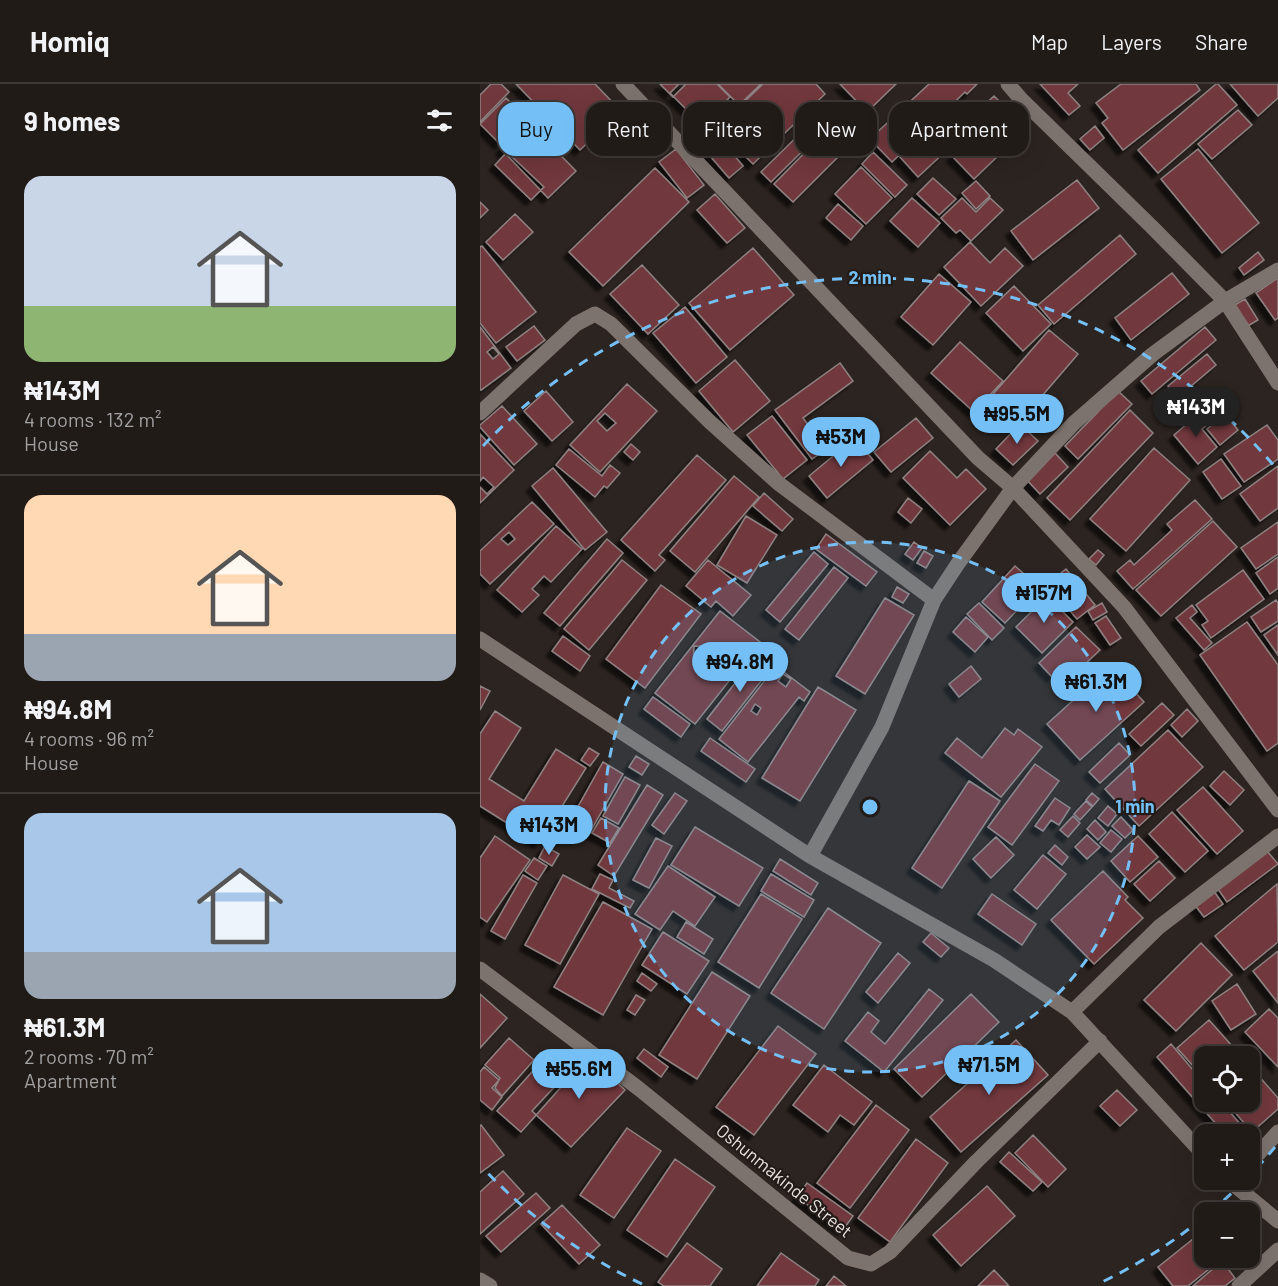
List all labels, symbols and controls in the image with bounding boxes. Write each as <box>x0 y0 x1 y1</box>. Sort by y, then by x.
text: Homiq <box>30 24 110 58</box>
text: Map <box>1031 29 1068 54</box>
text: Layers <box>1101 29 1162 54</box>
text: Share <box>1195 29 1248 54</box>
chip: Buy <box>498 102 574 156</box>
chip: Rent <box>586 102 671 156</box>
chip: Filters <box>683 102 783 156</box>
chip: New <box>795 102 877 156</box>
chip: Apartment <box>889 102 1029 156</box>
icon: filters <box>423 104 456 137</box>
text: 9 homes <box>24 105 120 136</box>
icon: home <box>186 215 294 323</box>
text: 2 min <box>848 266 892 288</box>
text: ₦143M <box>24 374 100 405</box>
pin: ₦143M <box>1154 387 1238 438</box>
pin: ₦95.5M <box>968 394 1066 445</box>
text: ₦143M <box>1167 394 1225 418</box>
text: ₦95.5M <box>984 401 1050 425</box>
text: 4 rooms · 132 m² <box>24 407 161 431</box>
pin: ₦53M <box>805 417 877 468</box>
text: ₦53M <box>816 424 866 448</box>
text: House <box>24 431 79 455</box>
icon: home <box>186 534 294 642</box>
pin: ₦157M <box>1002 573 1086 624</box>
text: ₦157M <box>1016 580 1072 604</box>
pin: ₦94.8M <box>691 642 789 693</box>
text: ₦94.8M <box>706 649 774 673</box>
pin: ₦61.3M <box>1047 662 1145 713</box>
text: ₦61.3M <box>1065 669 1127 693</box>
text: ₦94.8M <box>24 693 112 724</box>
text: 4 rooms · 96 m² <box>24 726 154 750</box>
text: House <box>24 750 79 774</box>
text: 1 min <box>1115 795 1155 817</box>
centre of rings <box>860 797 880 817</box>
pin: ₦143M <box>507 805 591 856</box>
text: ₦143M <box>520 812 578 836</box>
icon: home <box>186 852 294 960</box>
text: ₦61.3M <box>24 1011 105 1042</box>
text: 2 rooms · 70 m² <box>24 1044 154 1068</box>
pin: ₦71.5M <box>940 1045 1038 1096</box>
map controls <box>1194 1046 1260 1268</box>
button: locate <box>1194 1046 1260 1112</box>
pin: ₦55.6M <box>530 1049 628 1100</box>
text: ₦71.5M <box>958 1052 1020 1076</box>
text: ₦55.6M <box>546 1056 612 1080</box>
text: Apartment <box>24 1068 117 1092</box>
street label: Oshunmakinde Street <box>712 1119 857 1242</box>
button: + <box>1194 1124 1260 1190</box>
button: − <box>1194 1202 1260 1268</box>

